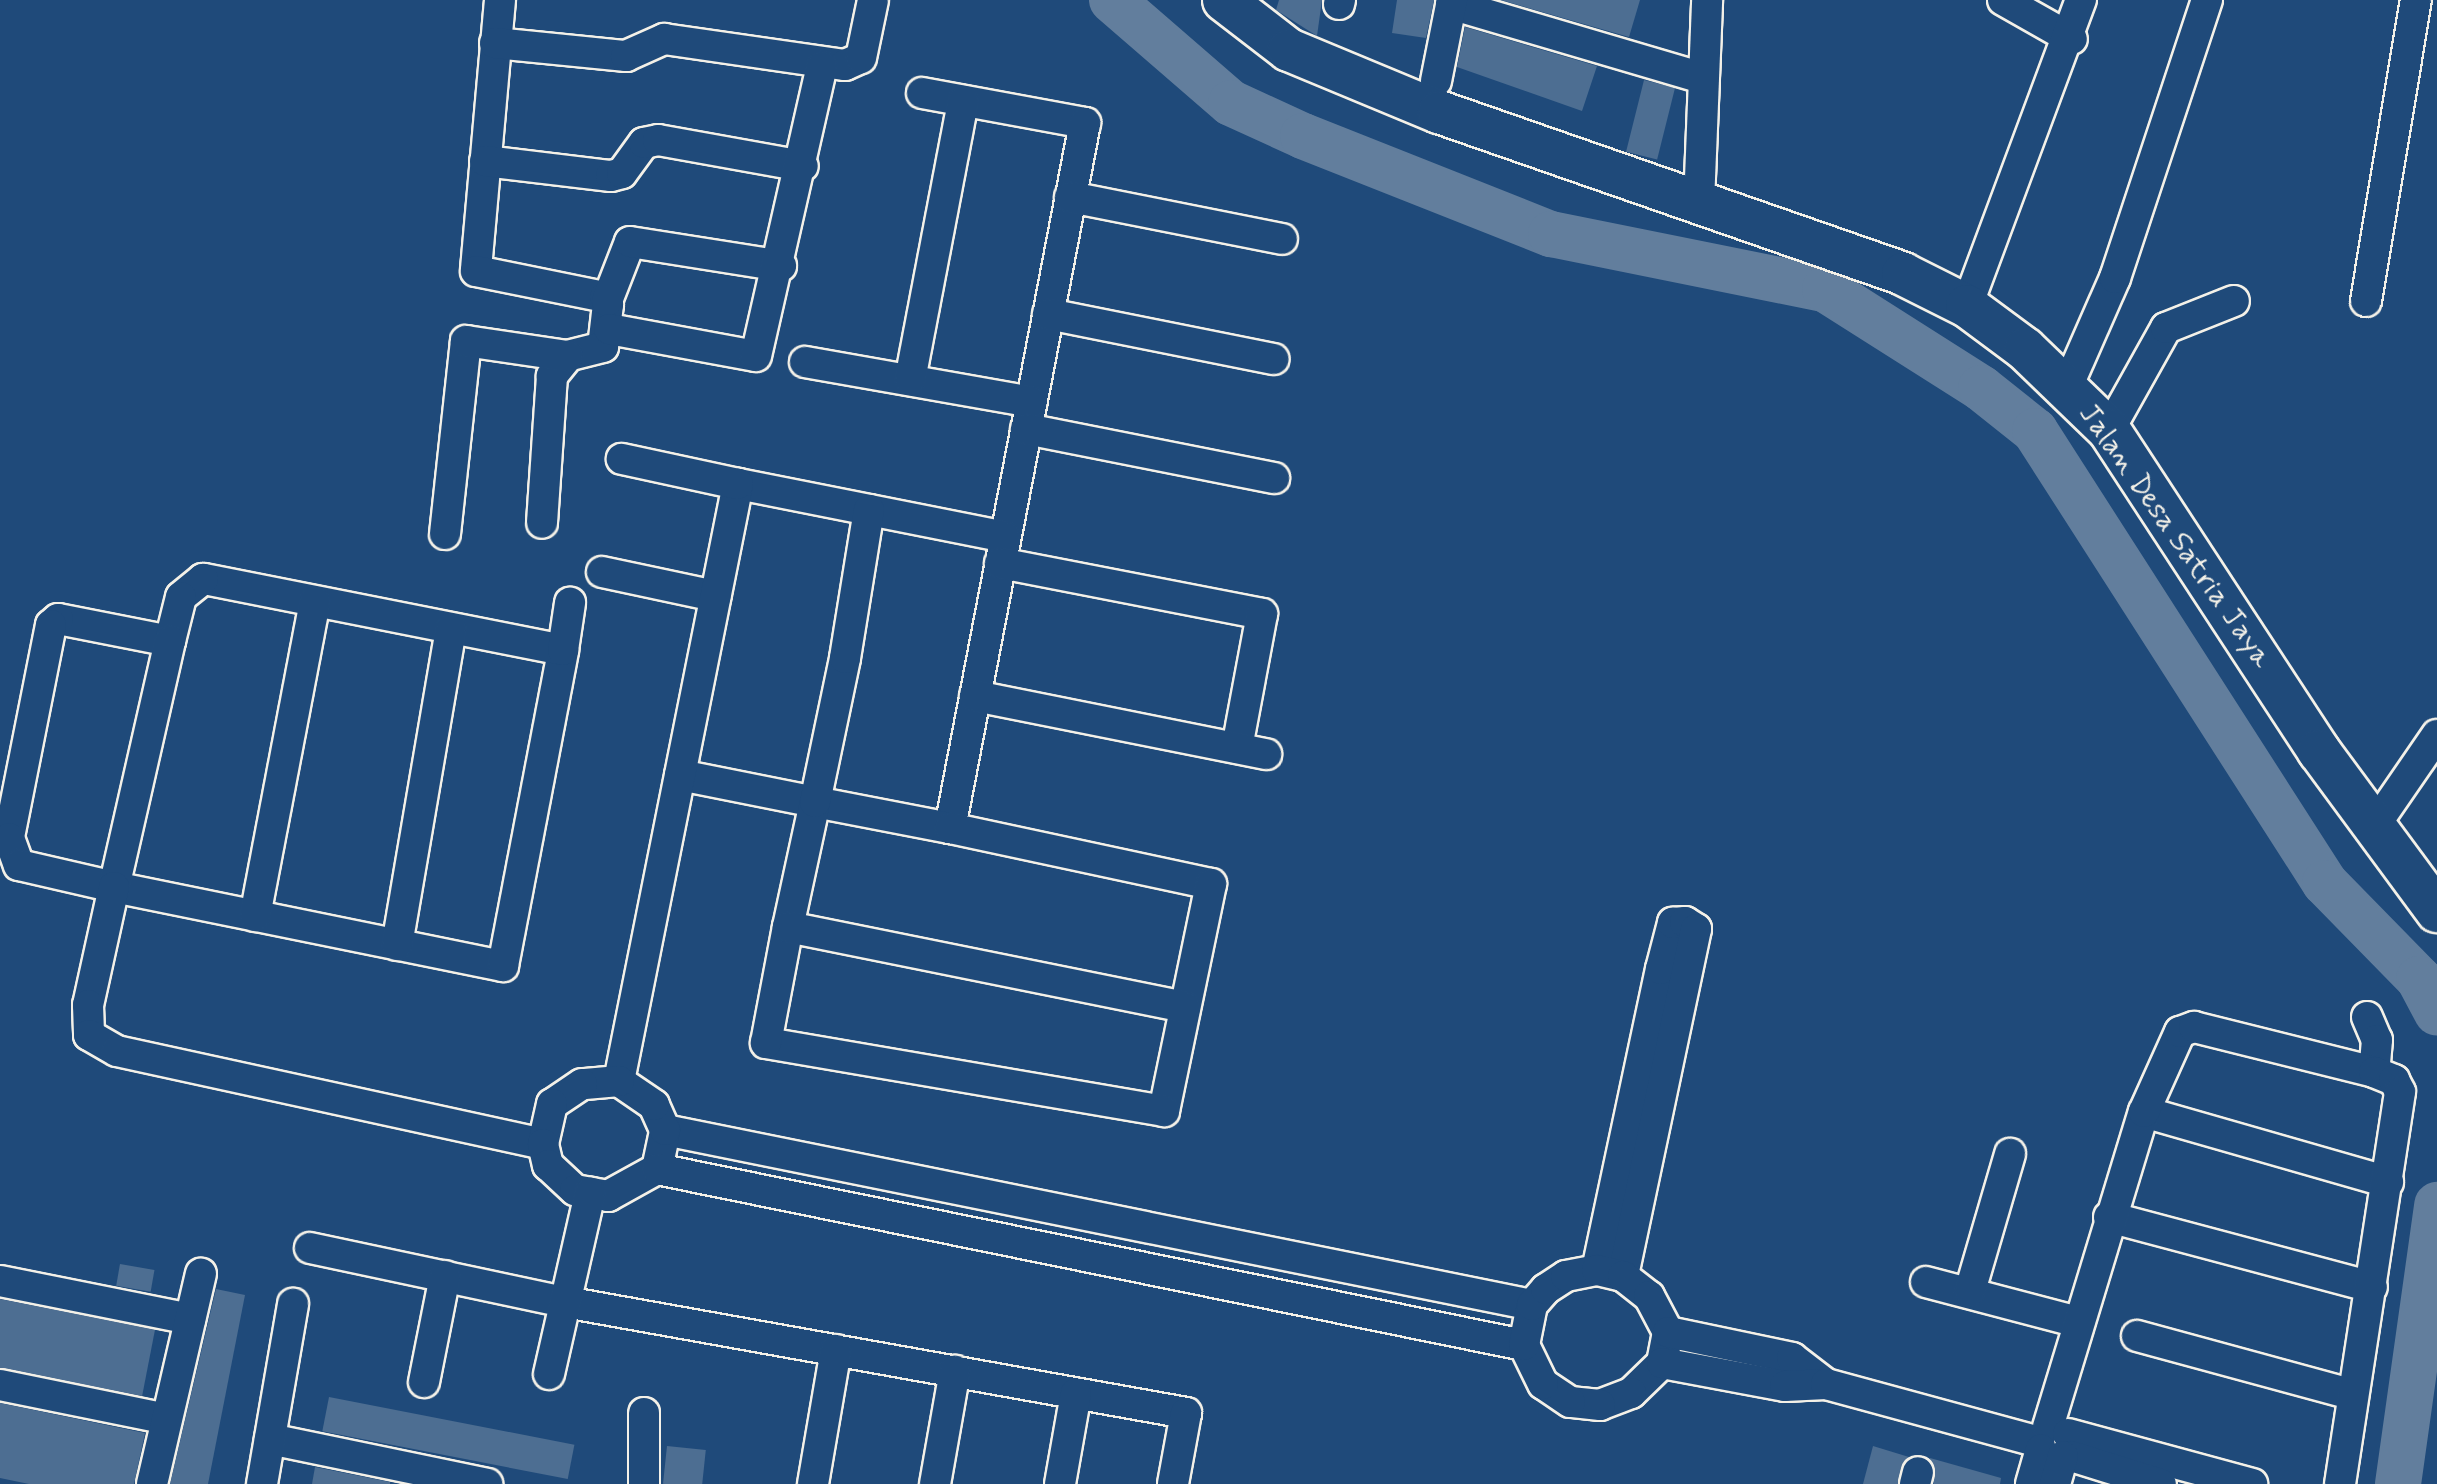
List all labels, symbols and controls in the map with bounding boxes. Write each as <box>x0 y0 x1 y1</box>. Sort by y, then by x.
street label: Jalan Desa Satria Jaya <box>2072 399 2278 673</box>

